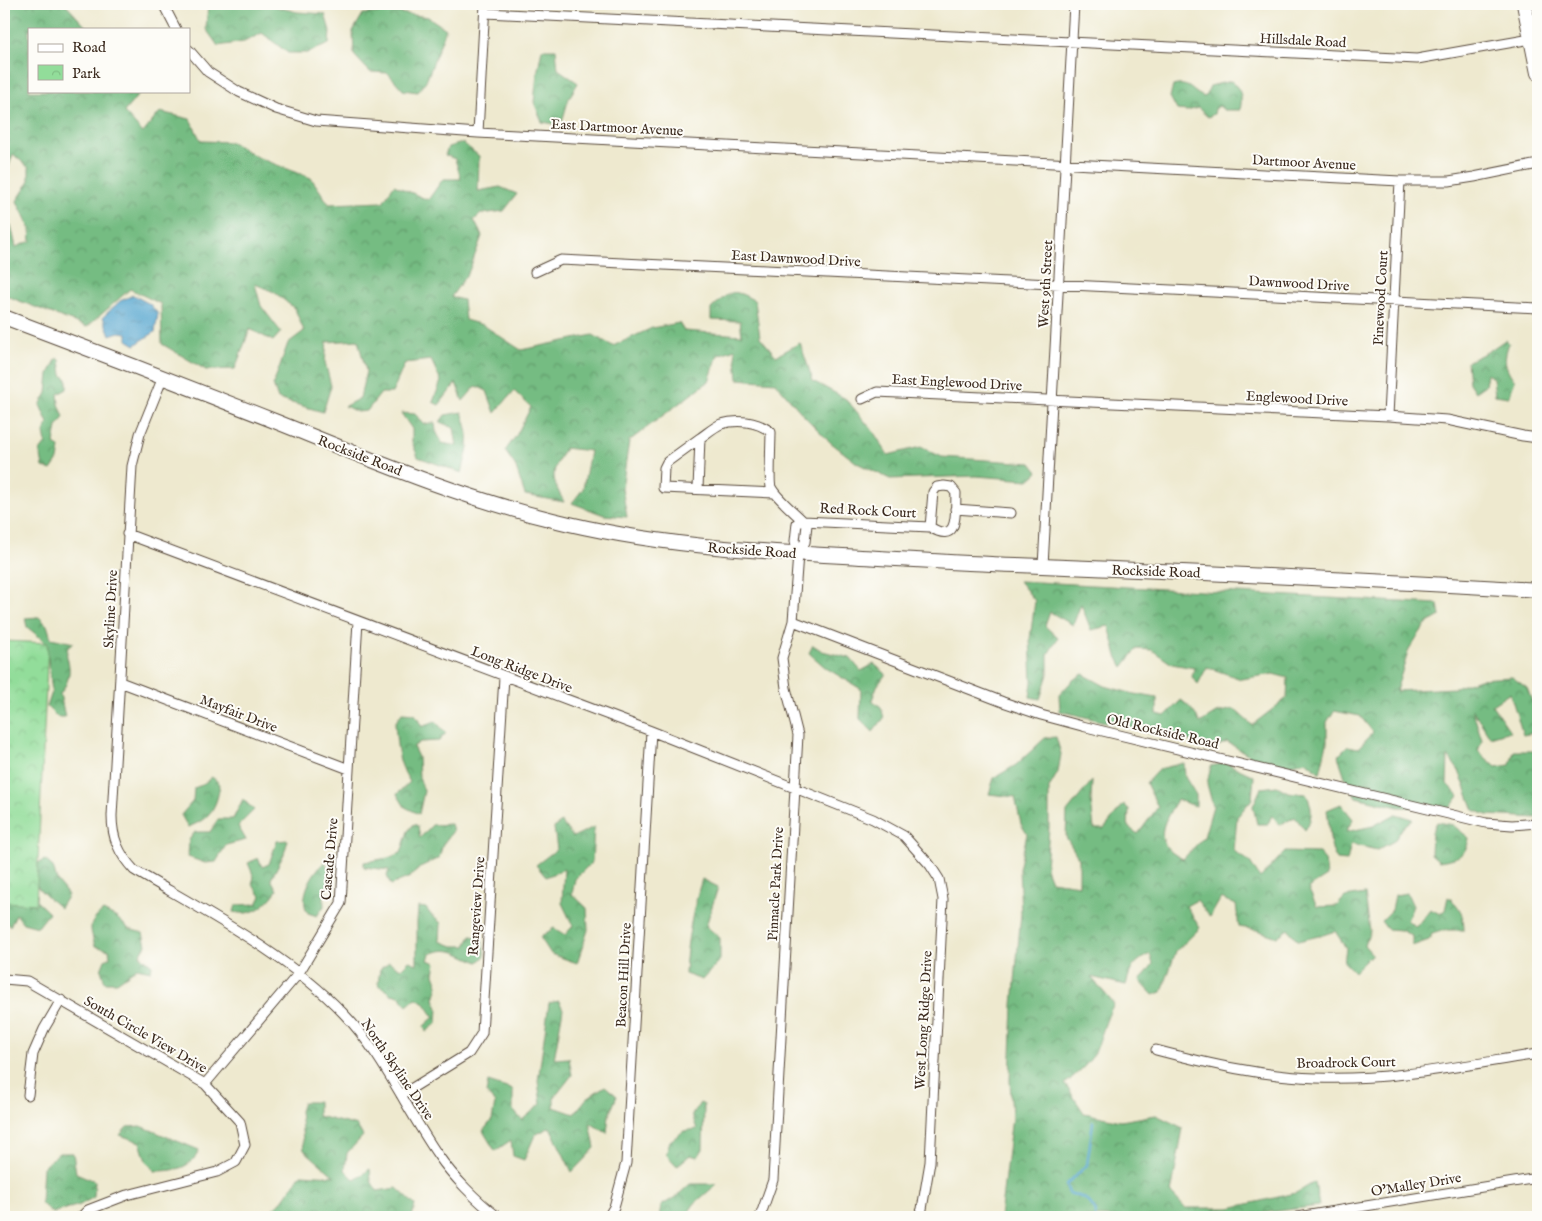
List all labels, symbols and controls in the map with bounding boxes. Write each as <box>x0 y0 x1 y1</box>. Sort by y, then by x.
legend <box>28 28 190 92</box>
street label: Hillsdale Road <box>1259 30 1347 52</box>
text: Road <box>72 38 107 57</box>
text: Park <box>72 64 102 83</box>
street label: East Dartmoor Avenue <box>550 116 684 140</box>
street label: Dartmoor Avenue <box>1252 151 1357 175</box>
street label: West 9th Street <box>1035 239 1057 328</box>
street label: East Dawnwood Drive <box>731 247 862 271</box>
street label: Pinewood Court <box>1370 250 1392 346</box>
street label: Dawnwood Drive <box>1248 272 1350 296</box>
street label: East Englewood Drive <box>891 371 1023 395</box>
street label: Englewood Drive <box>1245 387 1349 411</box>
street label: Rockside Road <box>315 432 405 480</box>
street label: Red Rock Court <box>819 499 917 523</box>
street label: Rockside Road <box>707 539 797 563</box>
street label: Rockside Road <box>1111 561 1201 583</box>
street label: Skyline Drive <box>100 569 122 649</box>
street label: Long Ridge Drive <box>468 642 575 698</box>
street label: Mayfair Drive <box>197 691 281 737</box>
street label: Old Rockside Road <box>1105 710 1221 754</box>
street label: Cascade Drive <box>317 817 343 901</box>
street label: Pinnacle Park Drive <box>764 826 788 942</box>
street label: Rangeview Drive <box>465 855 489 956</box>
street label: Beacon Hill Drive <box>612 922 636 1028</box>
street label: West Long Ridge Drive <box>911 950 937 1090</box>
street label: South Circle View Drive <box>81 992 211 1078</box>
street label: North Skyline Drive <box>357 1016 438 1124</box>
street label: Broadrock Court <box>1296 1053 1396 1073</box>
street label: O'Malley Drive <box>1370 1169 1463 1201</box>

